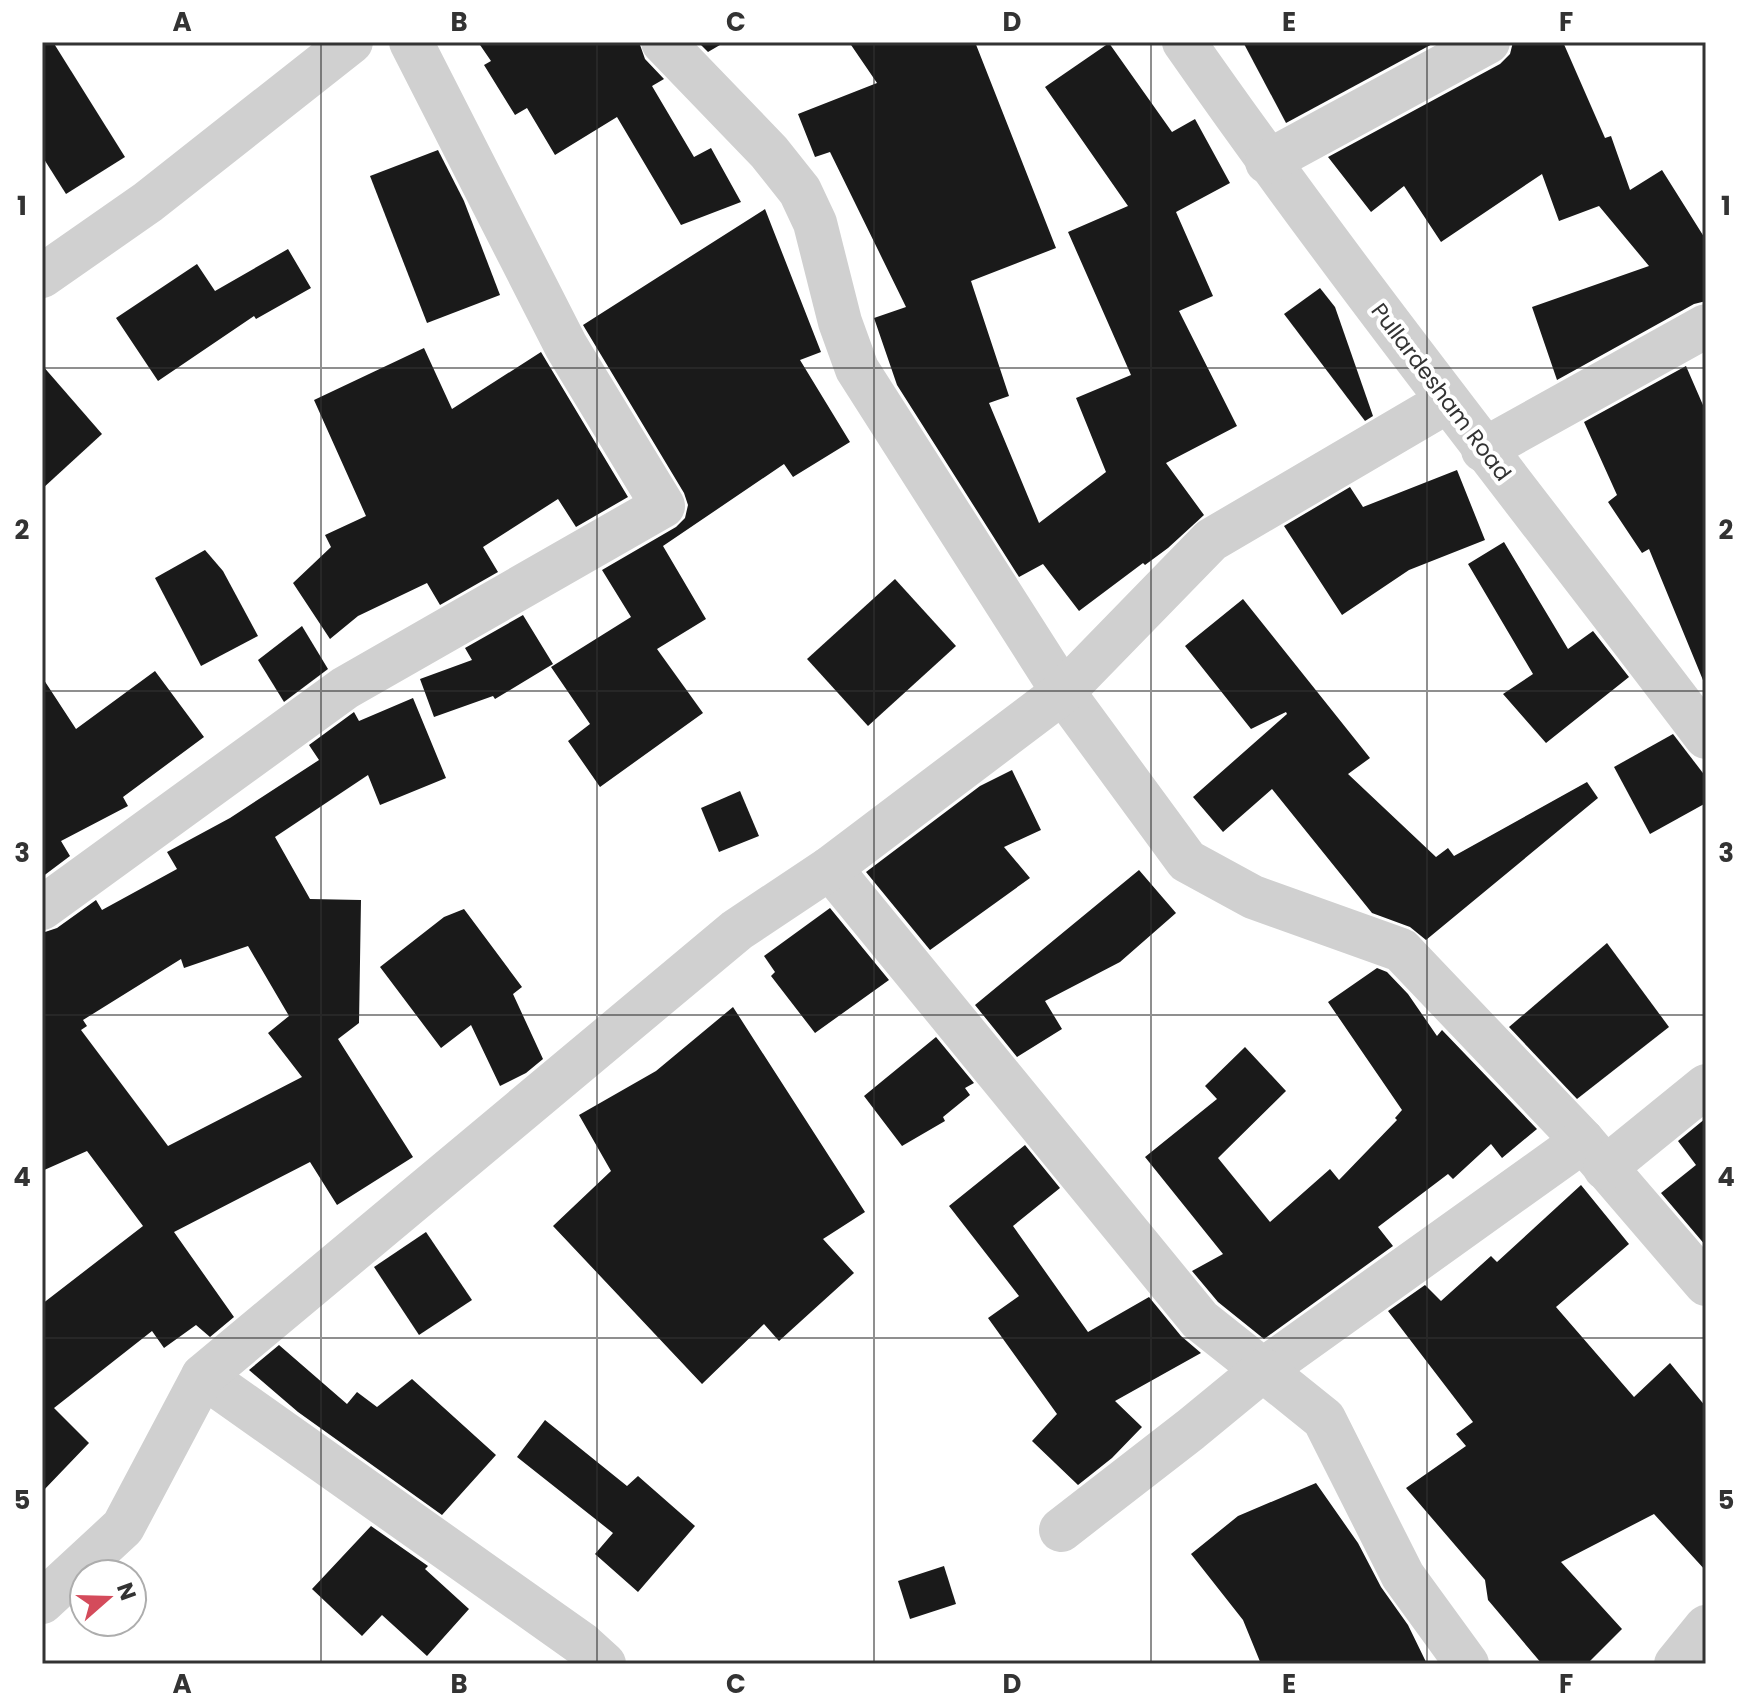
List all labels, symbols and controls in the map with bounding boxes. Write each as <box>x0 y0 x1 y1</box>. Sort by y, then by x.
text: A <box>172 4 192 40</box>
text: B <box>450 4 468 40</box>
text: C <box>726 4 746 40</box>
text: D <box>1003 4 1022 40</box>
text: E <box>1282 4 1296 40</box>
text: F <box>1559 4 1573 40</box>
text: 1 <box>17 188 27 224</box>
text: 1 <box>1721 188 1731 224</box>
street label: Pullardesham Road <box>1364 297 1518 487</box>
text: 2 <box>15 512 30 548</box>
text: 2 <box>1719 512 1734 548</box>
text: 3 <box>14 835 30 871</box>
text: 3 <box>1718 835 1734 871</box>
text: 4 <box>13 1159 31 1195</box>
text: 4 <box>1717 1159 1735 1195</box>
text: 5 <box>14 1482 30 1518</box>
text: 5 <box>1718 1482 1734 1518</box>
north arrow <box>68 1558 148 1638</box>
text: N <box>109 1578 144 1604</box>
text: A <box>172 1666 192 1702</box>
text: B <box>450 1666 468 1702</box>
text: C <box>726 1666 746 1702</box>
text: D <box>1003 1666 1022 1702</box>
text: E <box>1282 1666 1296 1702</box>
text: F <box>1559 1666 1573 1702</box>

